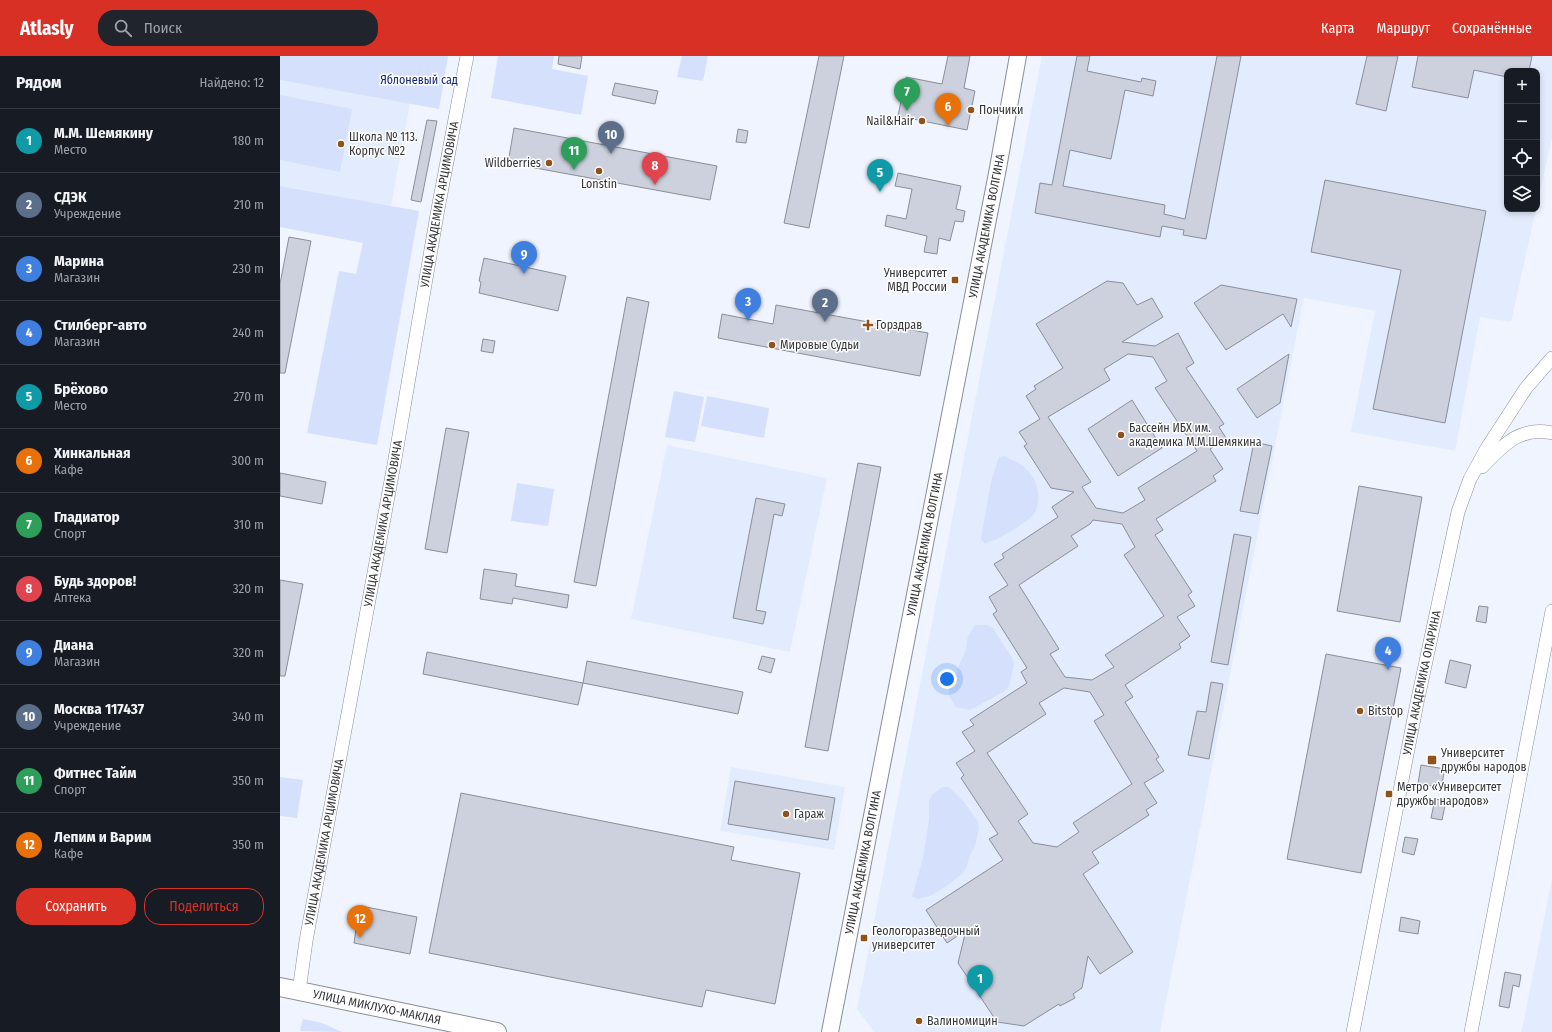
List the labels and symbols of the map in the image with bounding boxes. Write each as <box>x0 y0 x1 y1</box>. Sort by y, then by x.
park label: Яблоневый сад <box>380 73 458 87</box>
pin: 7 <box>894 78 920 111</box>
pin: 6 <box>935 93 961 126</box>
place label: Пончики <box>979 103 1023 117</box>
marker: Пончики <box>966 105 976 115</box>
place label: Nail&Hair <box>866 114 915 128</box>
marker: Nail&Hair <box>917 116 927 126</box>
street label: УЛИЦА АКАДЕМИКА АРЦИМОВИЧА <box>417 119 462 290</box>
pin: 10 <box>598 121 624 154</box>
place label: Школа № 113. Корпус №2 <box>349 130 418 158</box>
pin: 11 <box>561 137 587 170</box>
marker: Школа № 113. Корпус №2 <box>336 139 346 149</box>
pin: 8 <box>642 152 668 185</box>
street label: УЛИЦА АКАДЕМИКА ВОЛГИНА <box>966 152 1007 300</box>
place label: Wildberries <box>485 156 541 170</box>
marker: Wildberries <box>544 158 554 168</box>
pin: 5 <box>867 159 893 192</box>
marker: Lonstin <box>594 166 604 176</box>
place label: Lonstin <box>581 177 617 191</box>
pin: 9 <box>511 241 537 274</box>
place label: Университет МВД России <box>883 266 947 294</box>
marker: Университет МВД России <box>950 275 960 285</box>
pin: 3 <box>735 288 761 321</box>
pin: 2 <box>812 289 838 322</box>
place label: Горздрав <box>876 318 922 332</box>
marker: Горздрав <box>863 320 873 330</box>
place label: Мировые Судьи <box>780 338 859 352</box>
marker: Мировые Судьи <box>767 340 777 350</box>
place label: Бассейн ИБХ им. академика М.М.Шемякина <box>1129 421 1262 449</box>
marker: Бассейн ИБХ им. академика М.М.Шемякина <box>1116 430 1126 440</box>
street label: УЛИЦА АКАДЕМИКА АРЦИМОВИЧА <box>361 439 405 609</box>
street label: УЛИЦА АКАДЕМИКА ВОЛГИНА <box>904 470 946 618</box>
street label: УЛИЦА АКАДЕМИКА ОПАРИНА <box>1400 608 1444 757</box>
pin: 4 <box>1375 637 1401 670</box>
your location <box>937 669 957 689</box>
place label: Bitstop <box>1368 704 1403 718</box>
marker: Bitstop <box>1355 706 1365 716</box>
place label: Университет дружбы народов <box>1440 746 1527 774</box>
marker: Университет дружбы народов <box>1426 754 1438 766</box>
street label: УЛИЦА АКАДЕМИКА АРЦИМОВИЧА <box>302 757 347 928</box>
place label: Метро «Университет дружбы народов» <box>1397 780 1501 808</box>
street label: УЛИЦА АКАДЕМИКА ВОЛГИНА <box>842 788 884 936</box>
marker: Метро «Университет дружбы народов» <box>1384 789 1394 799</box>
place label: Гараж <box>794 807 824 821</box>
marker: Гараж <box>781 809 791 819</box>
pin: 12 <box>347 905 373 938</box>
place label: Геологоразведочный университет <box>872 924 980 952</box>
marker: Геологоразведочный университет <box>859 933 869 943</box>
pin: 1 <box>967 965 993 998</box>
street label: УЛИЦА МИКЛУХО-МАКЛАЯ <box>311 987 442 1027</box>
place label: Валиномицин <box>927 1014 998 1028</box>
marker: Валиномицин <box>914 1016 924 1026</box>

